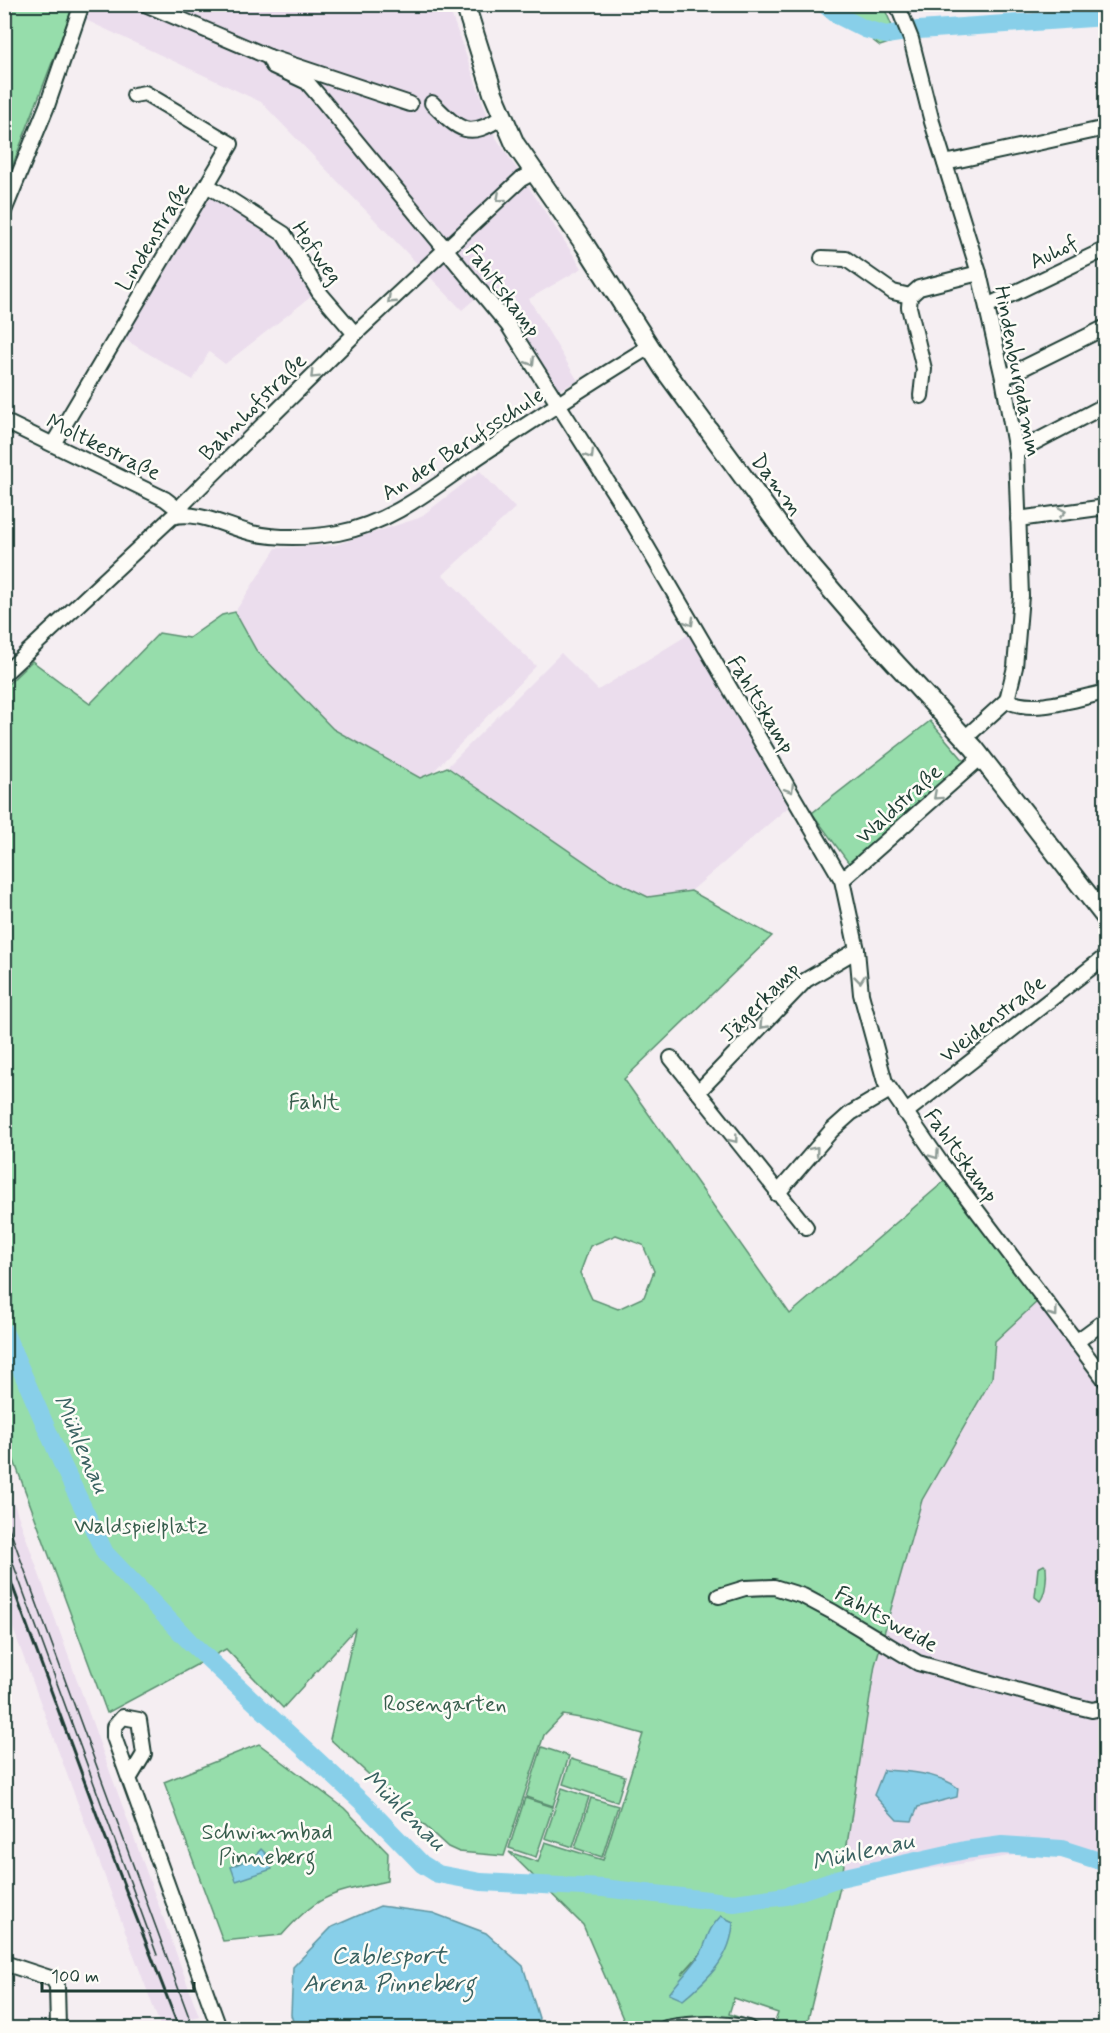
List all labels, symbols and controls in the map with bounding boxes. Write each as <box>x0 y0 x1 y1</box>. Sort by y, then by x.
street label: Lindenstraße <box>110 177 197 297</box>
one-way arrow <box>497 191 507 202</box>
street label: Hofweg <box>284 216 348 291</box>
street label: Auhof <box>1025 229 1083 277</box>
street label: Fahltskamp <box>458 239 547 343</box>
street label: Hindenburgdamm <box>986 284 1047 459</box>
one-way arrow <box>387 293 397 304</box>
street label: Bahnhofstraße <box>194 347 313 467</box>
one-way arrow <box>524 355 535 366</box>
one-way arrow <box>310 367 321 378</box>
street label: An der Berufsschule <box>376 382 550 508</box>
street label: Moltkestraße <box>41 408 165 488</box>
street label: Damm <box>744 448 809 522</box>
one-way arrow <box>582 449 594 459</box>
one-way arrow <box>1057 507 1066 519</box>
one-way arrow <box>683 616 695 626</box>
street label: Fahltskamp <box>720 651 801 759</box>
street label: Waldstraße <box>850 758 949 851</box>
one-way arrow <box>783 783 794 794</box>
one-way arrow <box>933 789 944 800</box>
street label: Jägerkamp <box>714 956 807 1049</box>
street label: Weidenstraße <box>935 969 1052 1070</box>
one-way arrow <box>853 975 866 984</box>
one-way arrow <box>759 1018 770 1028</box>
park label: Fahlt <box>289 1089 340 1117</box>
street label: Fahltskamp <box>917 1104 1004 1209</box>
one-way arrow <box>726 1132 737 1143</box>
one-way arrow <box>808 1146 819 1157</box>
one-way arrow <box>928 1149 939 1160</box>
one-way arrow <box>1047 1306 1058 1317</box>
water label: Mühlenau <box>45 1390 116 1499</box>
park label: Waldspielplatz <box>74 1513 208 1541</box>
street label: Fahltsweide <box>830 1580 943 1660</box>
park label: Rosengarten <box>383 1691 507 1720</box>
water label: Mühlenau <box>355 1763 452 1859</box>
park label: Schwimmbad Pinneberg <box>201 1819 333 1875</box>
water label: Mühlenau <box>809 1826 918 1879</box>
water label: Cablesport Arena Pinneberg <box>303 1941 478 2003</box>
scale bar <box>42 1955 194 1993</box>
text: 100 m <box>51 1965 99 1989</box>

